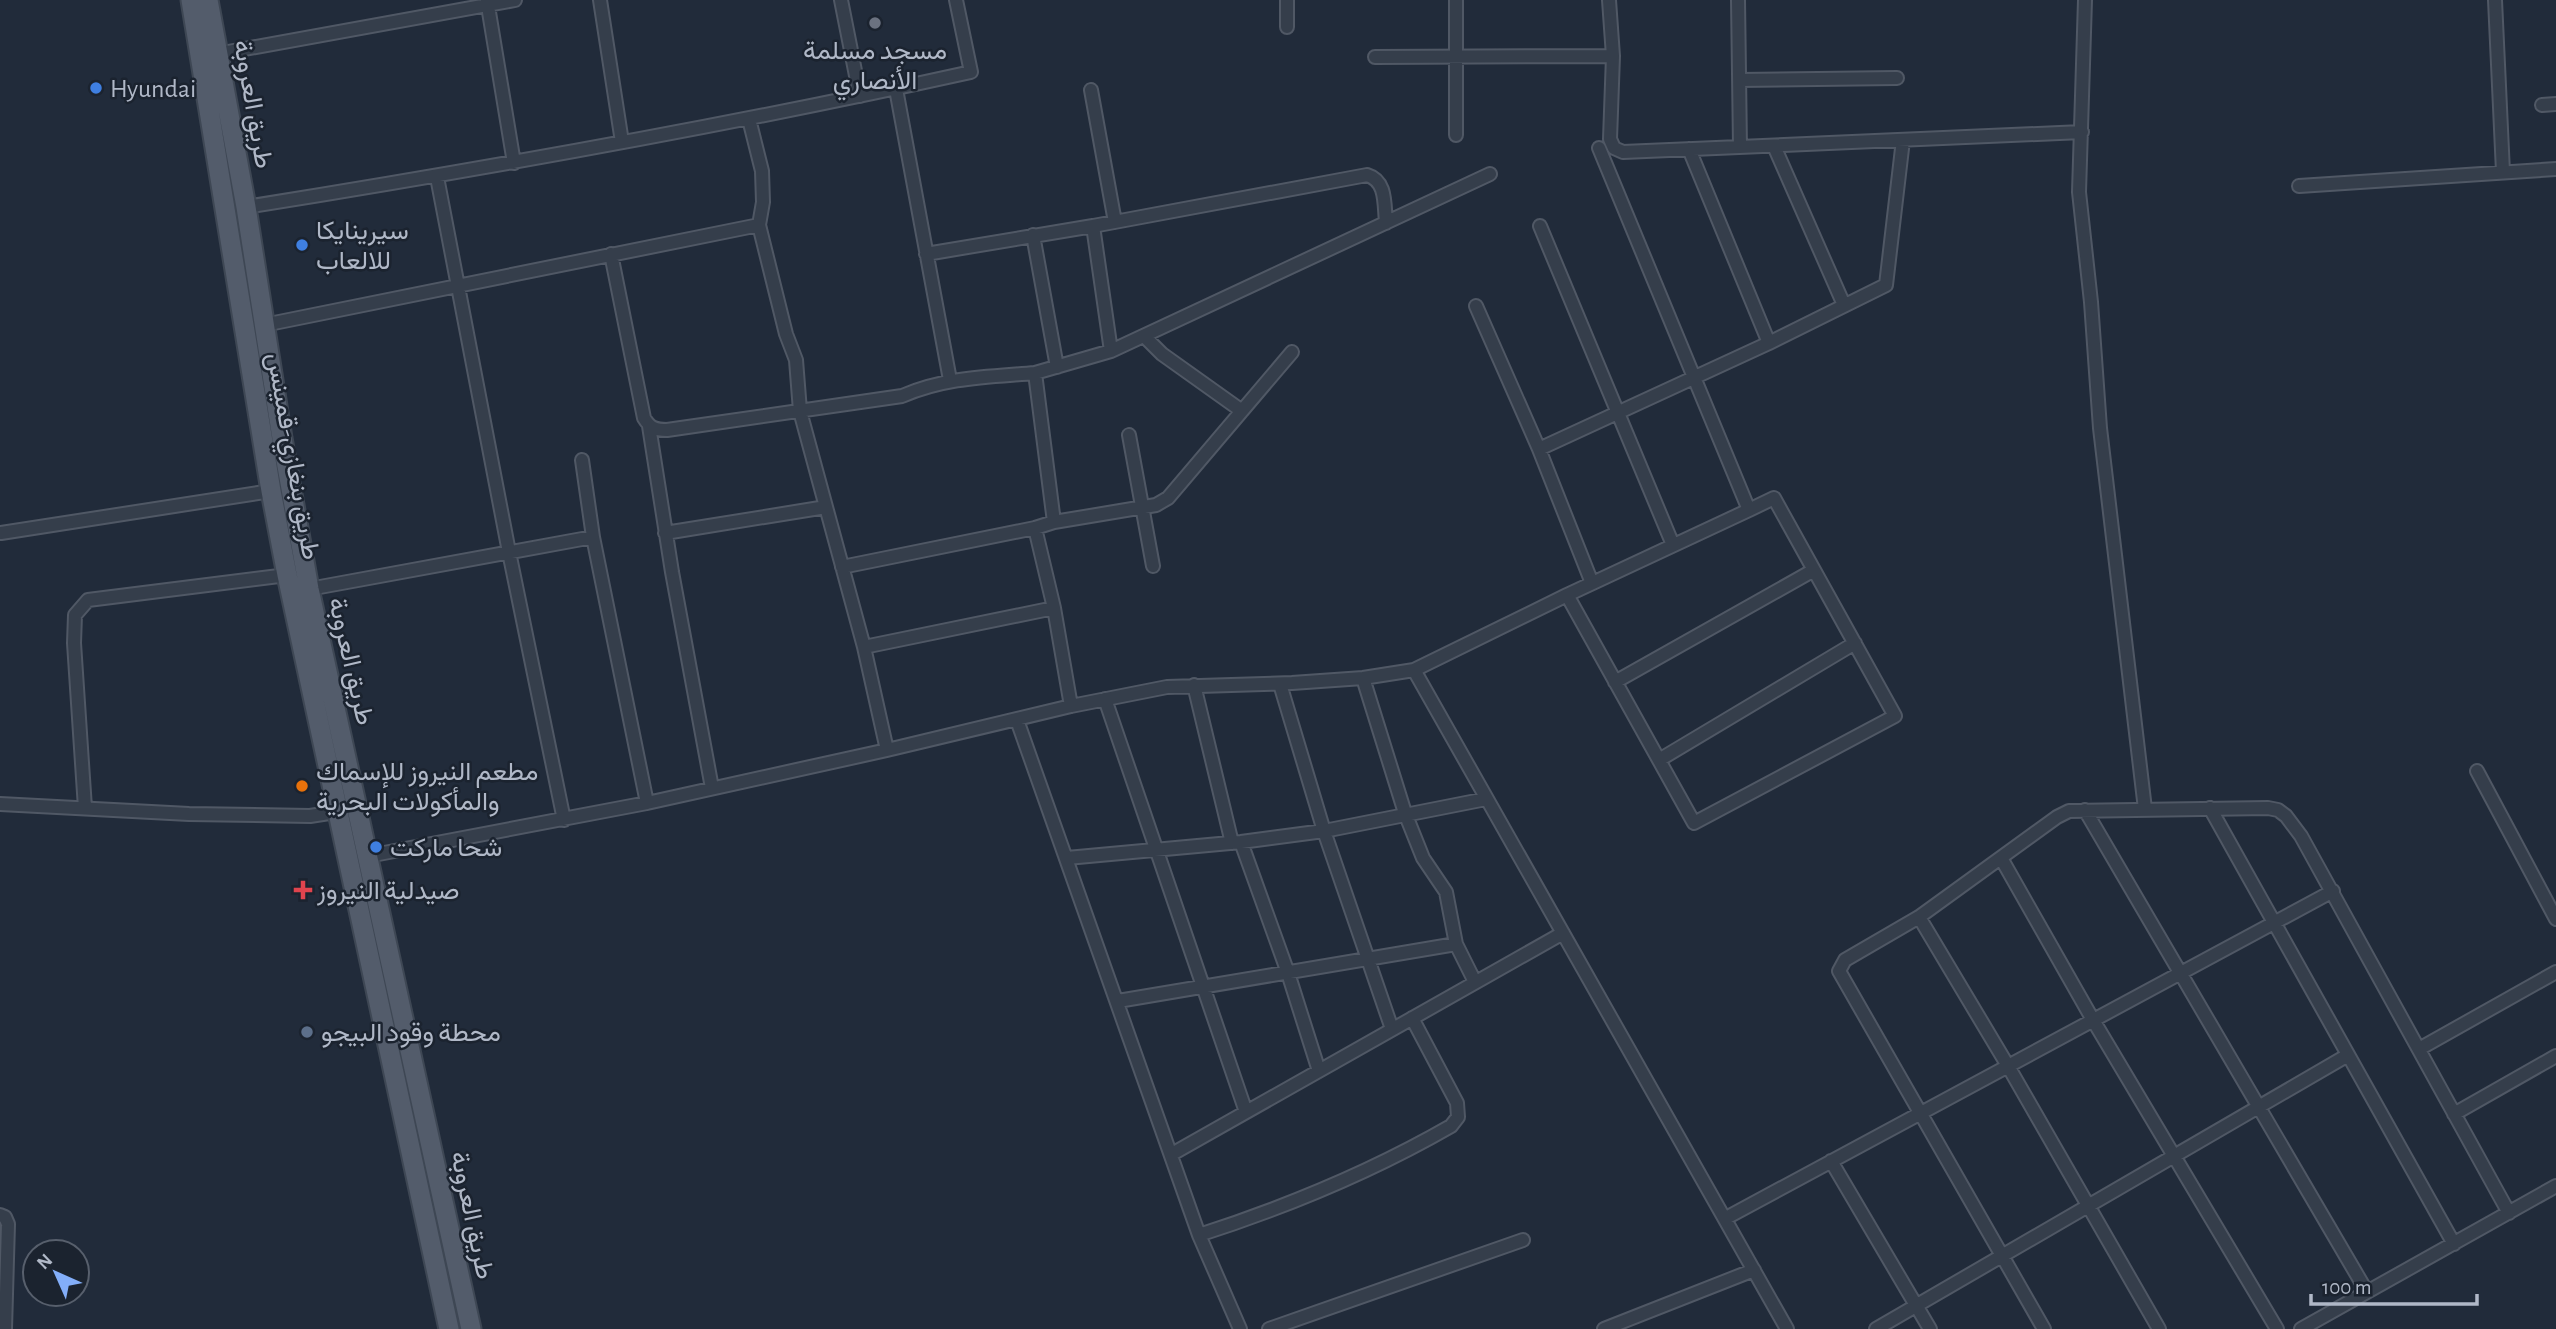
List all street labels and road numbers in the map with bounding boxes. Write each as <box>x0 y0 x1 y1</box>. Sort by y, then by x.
street label: طريق العروبة <box>227 38 277 171</box>
street label: طريق بنغازي-قمينس <box>255 351 324 563</box>
street label: طريق العروبة <box>322 595 378 728</box>
street label: طريق العروبة <box>444 1149 498 1282</box>

